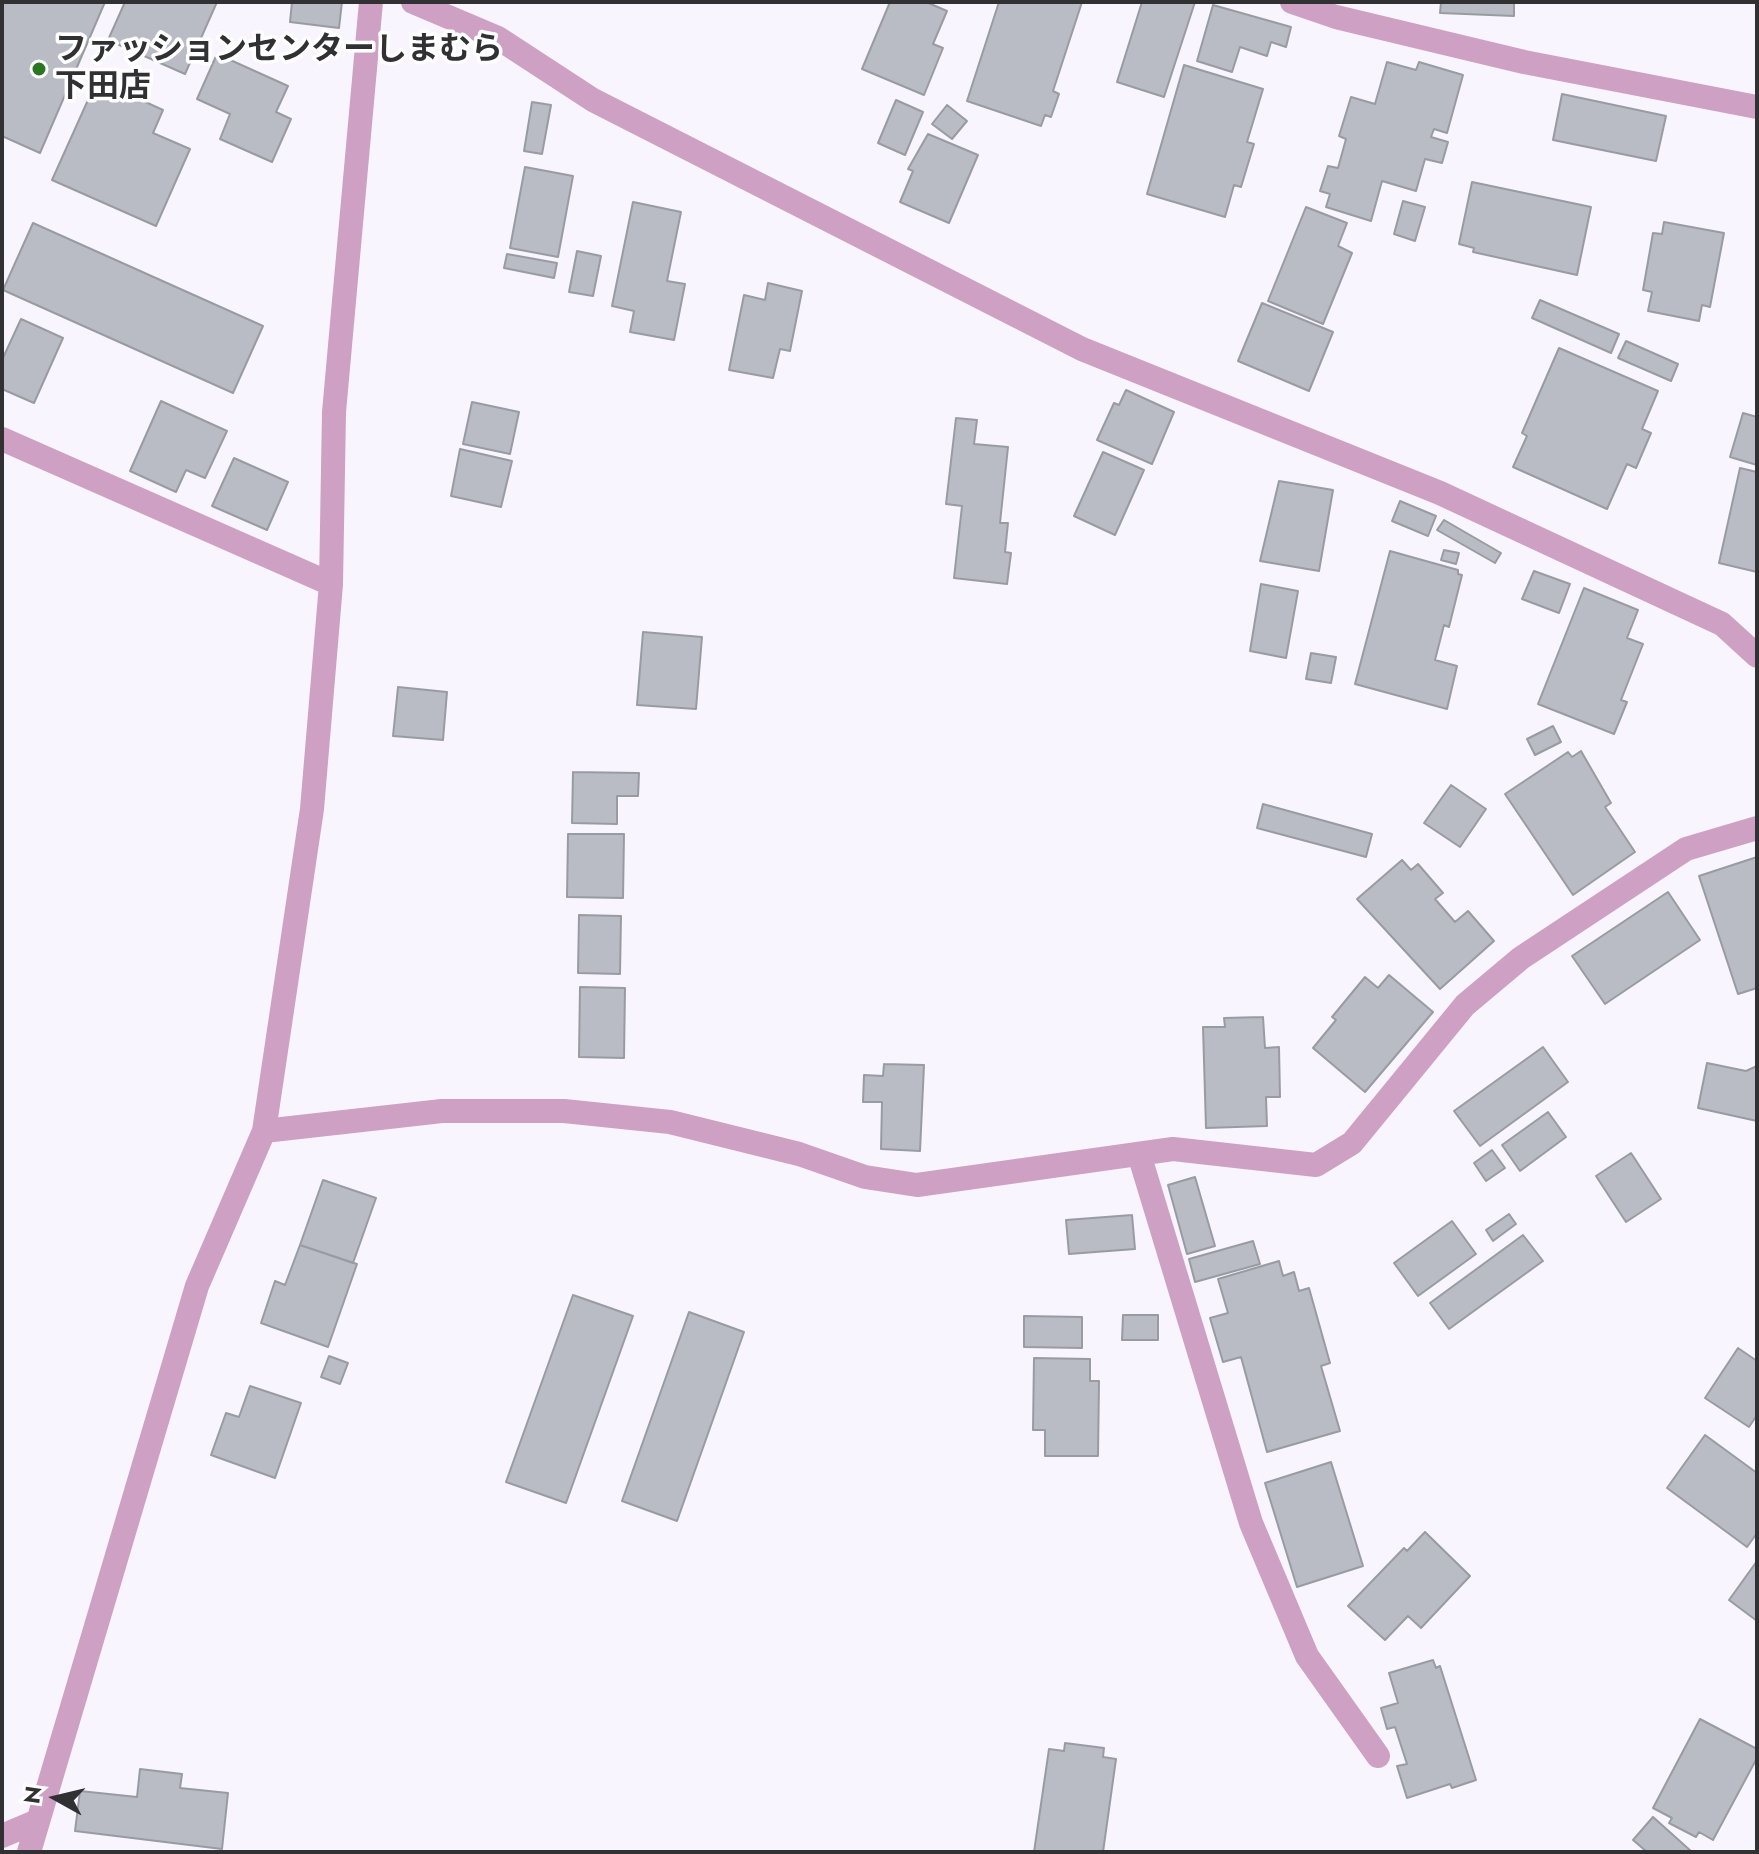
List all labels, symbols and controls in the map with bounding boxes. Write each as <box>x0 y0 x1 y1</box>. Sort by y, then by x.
place label: ファッションセンターしまむら 下田店 <box>55 32 503 107</box>
marker: ファッションセンターしまむら 下田店 <box>30 60 48 78</box>
north arrow <box>16 1758 96 1838</box>
text: N <box>15 1784 49 1806</box>

